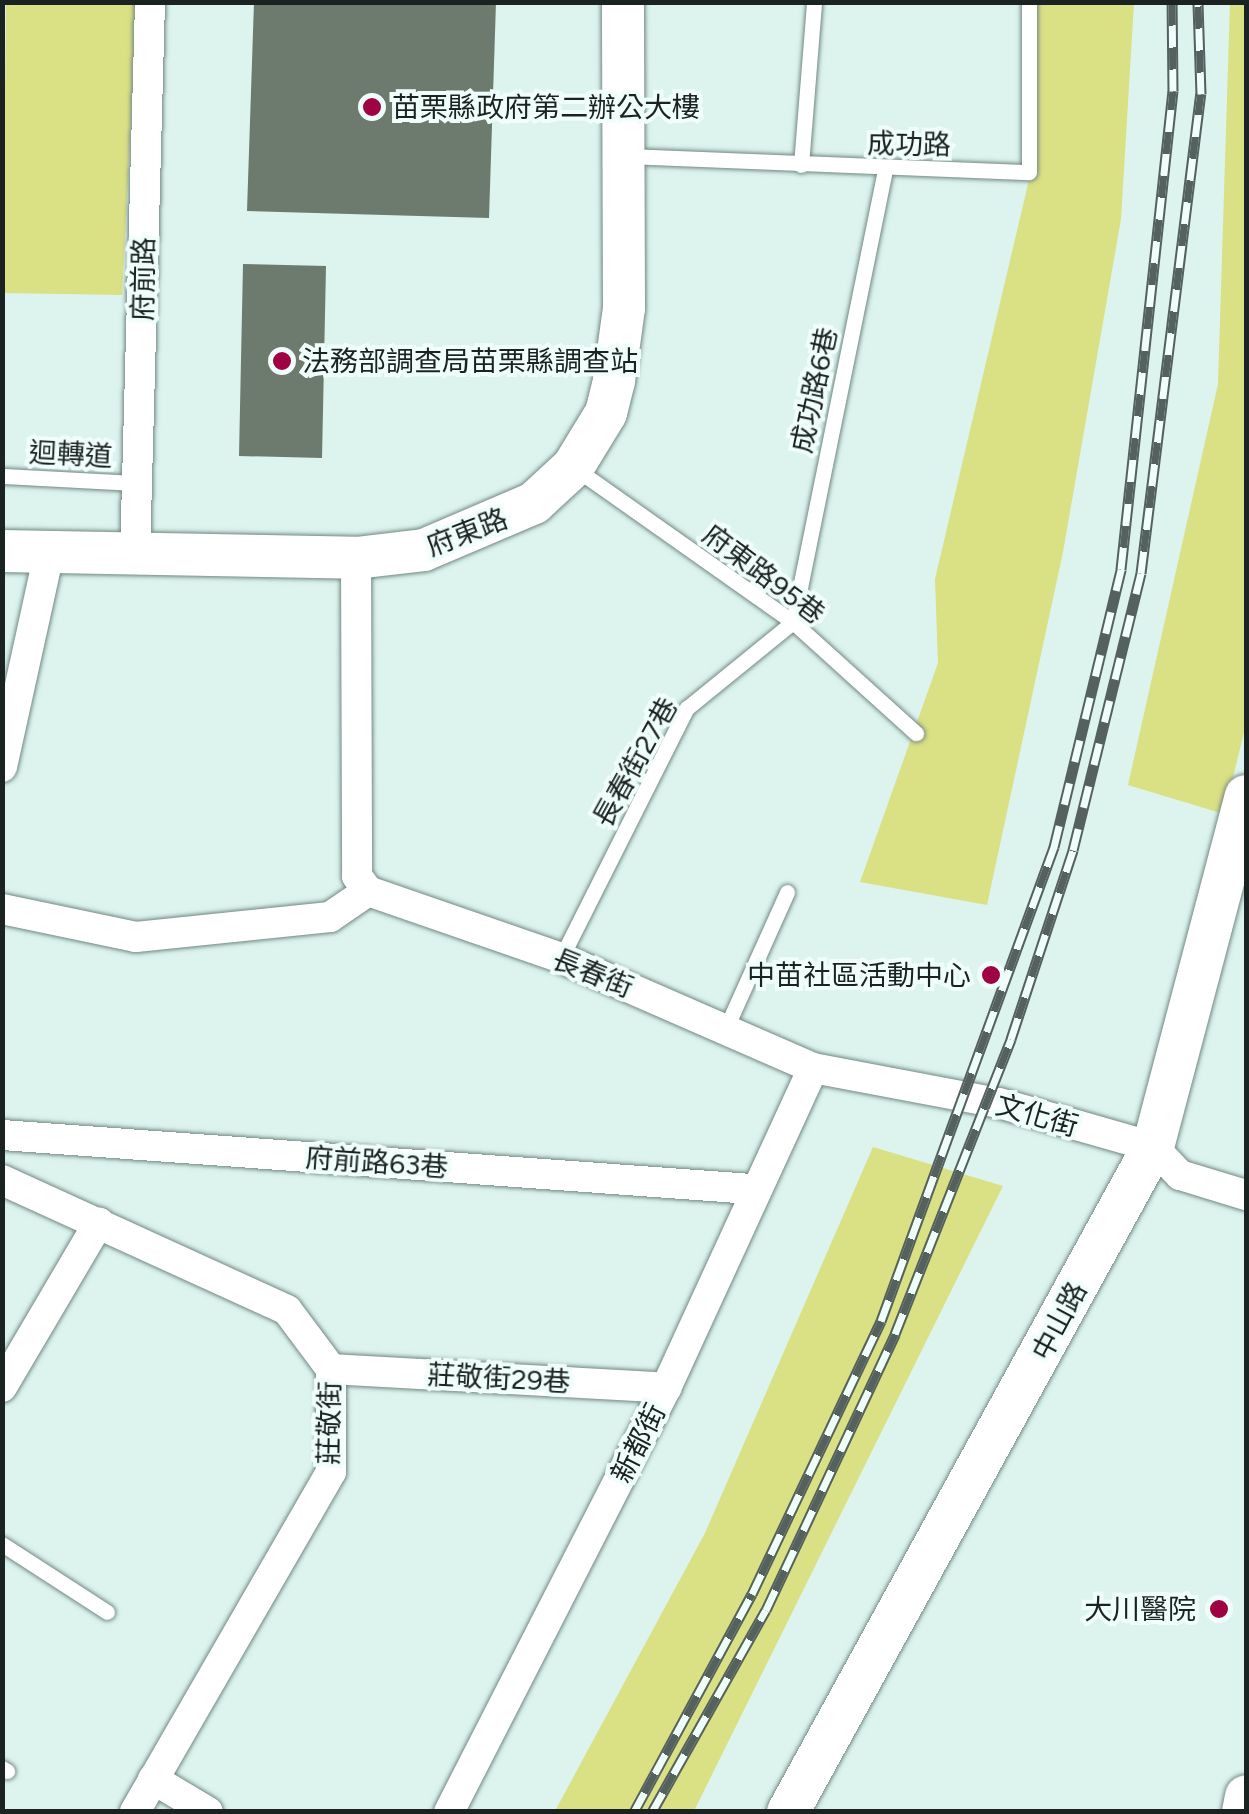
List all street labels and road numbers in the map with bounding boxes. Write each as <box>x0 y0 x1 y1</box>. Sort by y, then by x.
street label: 成功路 <box>867 126 951 162</box>
street label: 府前路 <box>125 237 161 321</box>
street label: 成功路6巷 <box>784 324 844 456</box>
street label: 迴轉道 <box>28 435 114 473</box>
street label: 府東路 <box>422 501 512 563</box>
street label: 府東路95巷 <box>696 517 832 631</box>
street label: 長春街27巷 <box>586 691 684 833</box>
street label: 長春街 <box>548 942 638 1004</box>
street label: 文化街 <box>992 1087 1082 1143</box>
street label: 府前路63巷 <box>304 1140 450 1184</box>
street label: 中山路 <box>1024 1276 1094 1366</box>
street label: 莊敬街29巷 <box>426 1357 572 1399</box>
street label: 莊敬街 <box>311 1381 347 1465</box>
street label: 新都街 <box>604 1398 672 1488</box>

